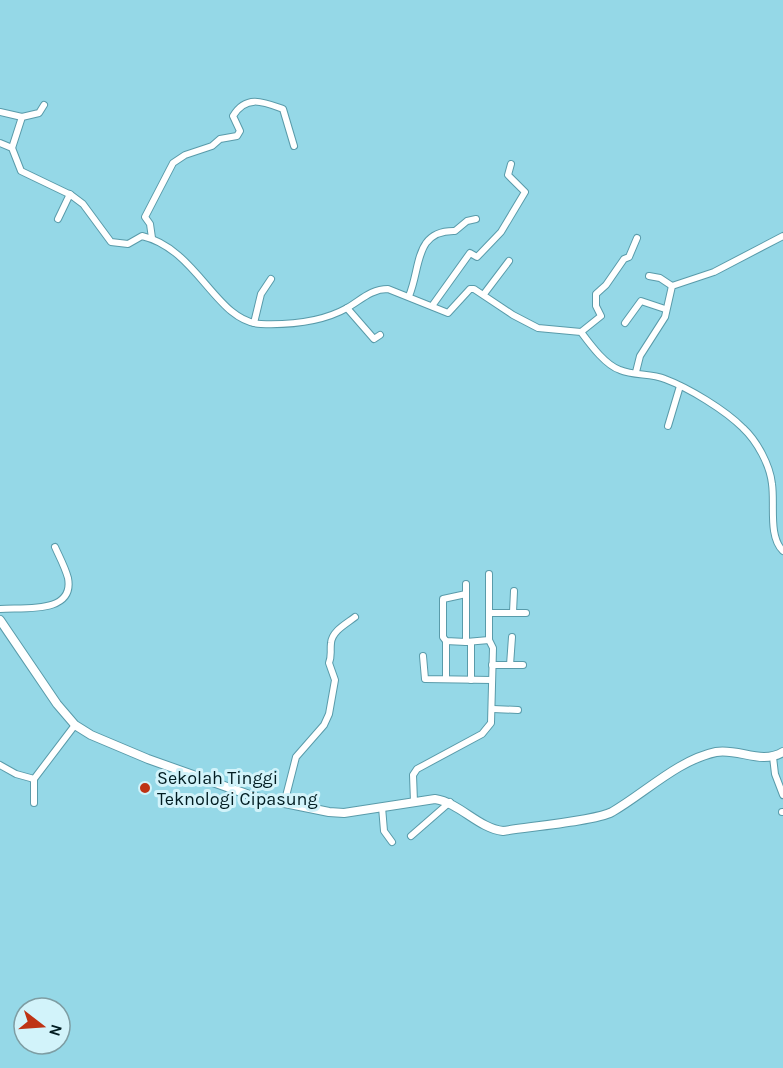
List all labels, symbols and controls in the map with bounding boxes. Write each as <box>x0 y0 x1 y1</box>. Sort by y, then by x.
place label: Sekolah Tinggi Teknologi Cipasung <box>157 767 318 810</box>
marker: Sekolah Tinggi Teknologi Cipasung <box>138 781 152 795</box>
north arrow <box>12 996 72 1056</box>
text: N <box>45 1022 67 1039</box>

